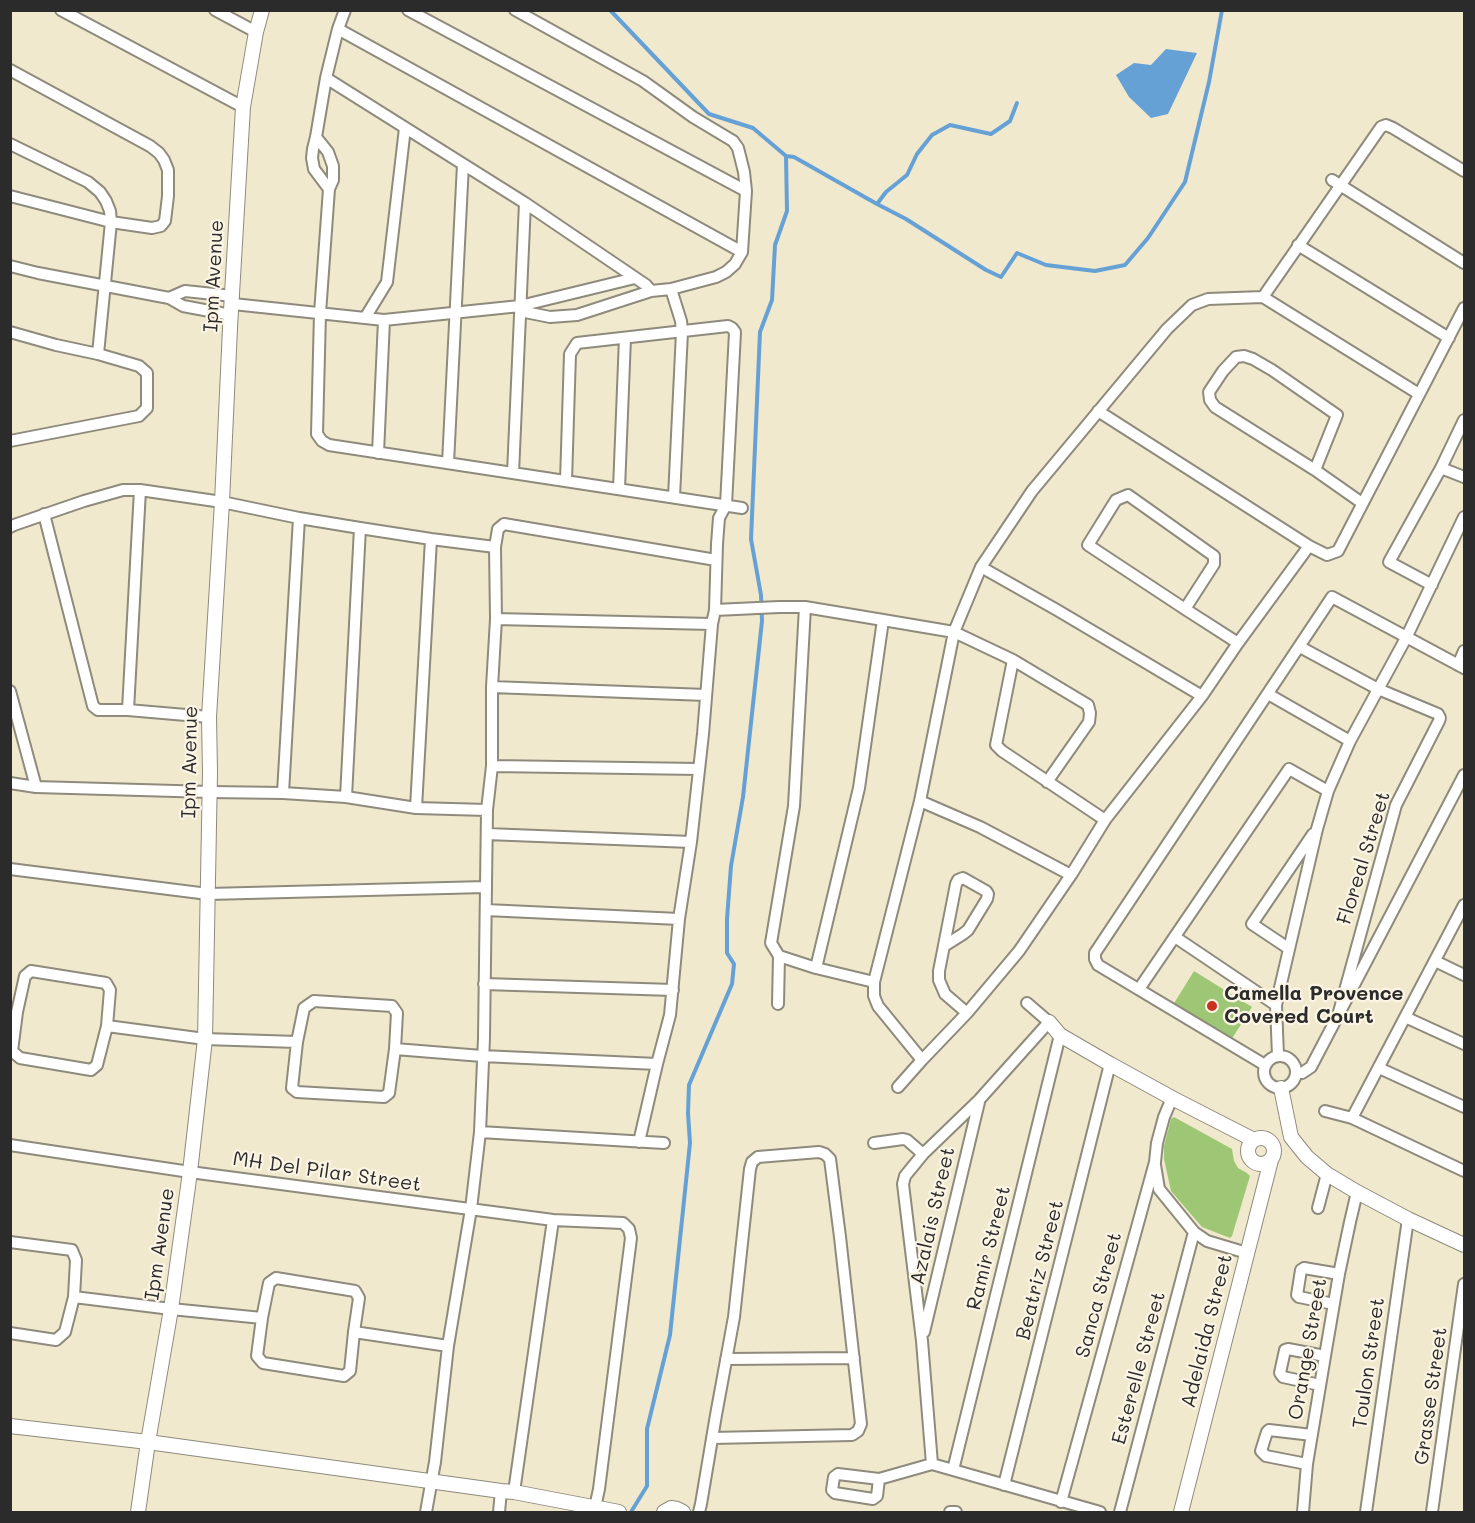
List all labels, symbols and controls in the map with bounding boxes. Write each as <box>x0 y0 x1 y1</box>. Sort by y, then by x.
street label: Ipm Avenue <box>199 219 229 333</box>
street label: Ipm Avenue <box>177 705 203 819</box>
street label: Floreal Street <box>1332 788 1396 928</box>
place label: Camella Provence Covered Court <box>1224 982 1404 1029</box>
marker: Camella Provence Covered Court <box>1205 999 1219 1013</box>
street label: Azalais Street <box>905 1145 961 1287</box>
street label: MH Del Pilar Street <box>231 1147 423 1197</box>
street label: Ramir Street <box>962 1183 1016 1313</box>
street label: Ipm Avenue <box>140 1187 180 1301</box>
street label: Beatriz Street <box>1011 1198 1069 1342</box>
street label: Sanca Street <box>1071 1230 1127 1360</box>
street label: Adelaida Street <box>1176 1252 1238 1410</box>
street label: Orange Street <box>1284 1276 1332 1422</box>
street label: Esterelle Street <box>1107 1289 1171 1447</box>
street label: Toulon Street <box>1348 1296 1390 1430</box>
street label: Grasse Street <box>1409 1325 1453 1467</box>

